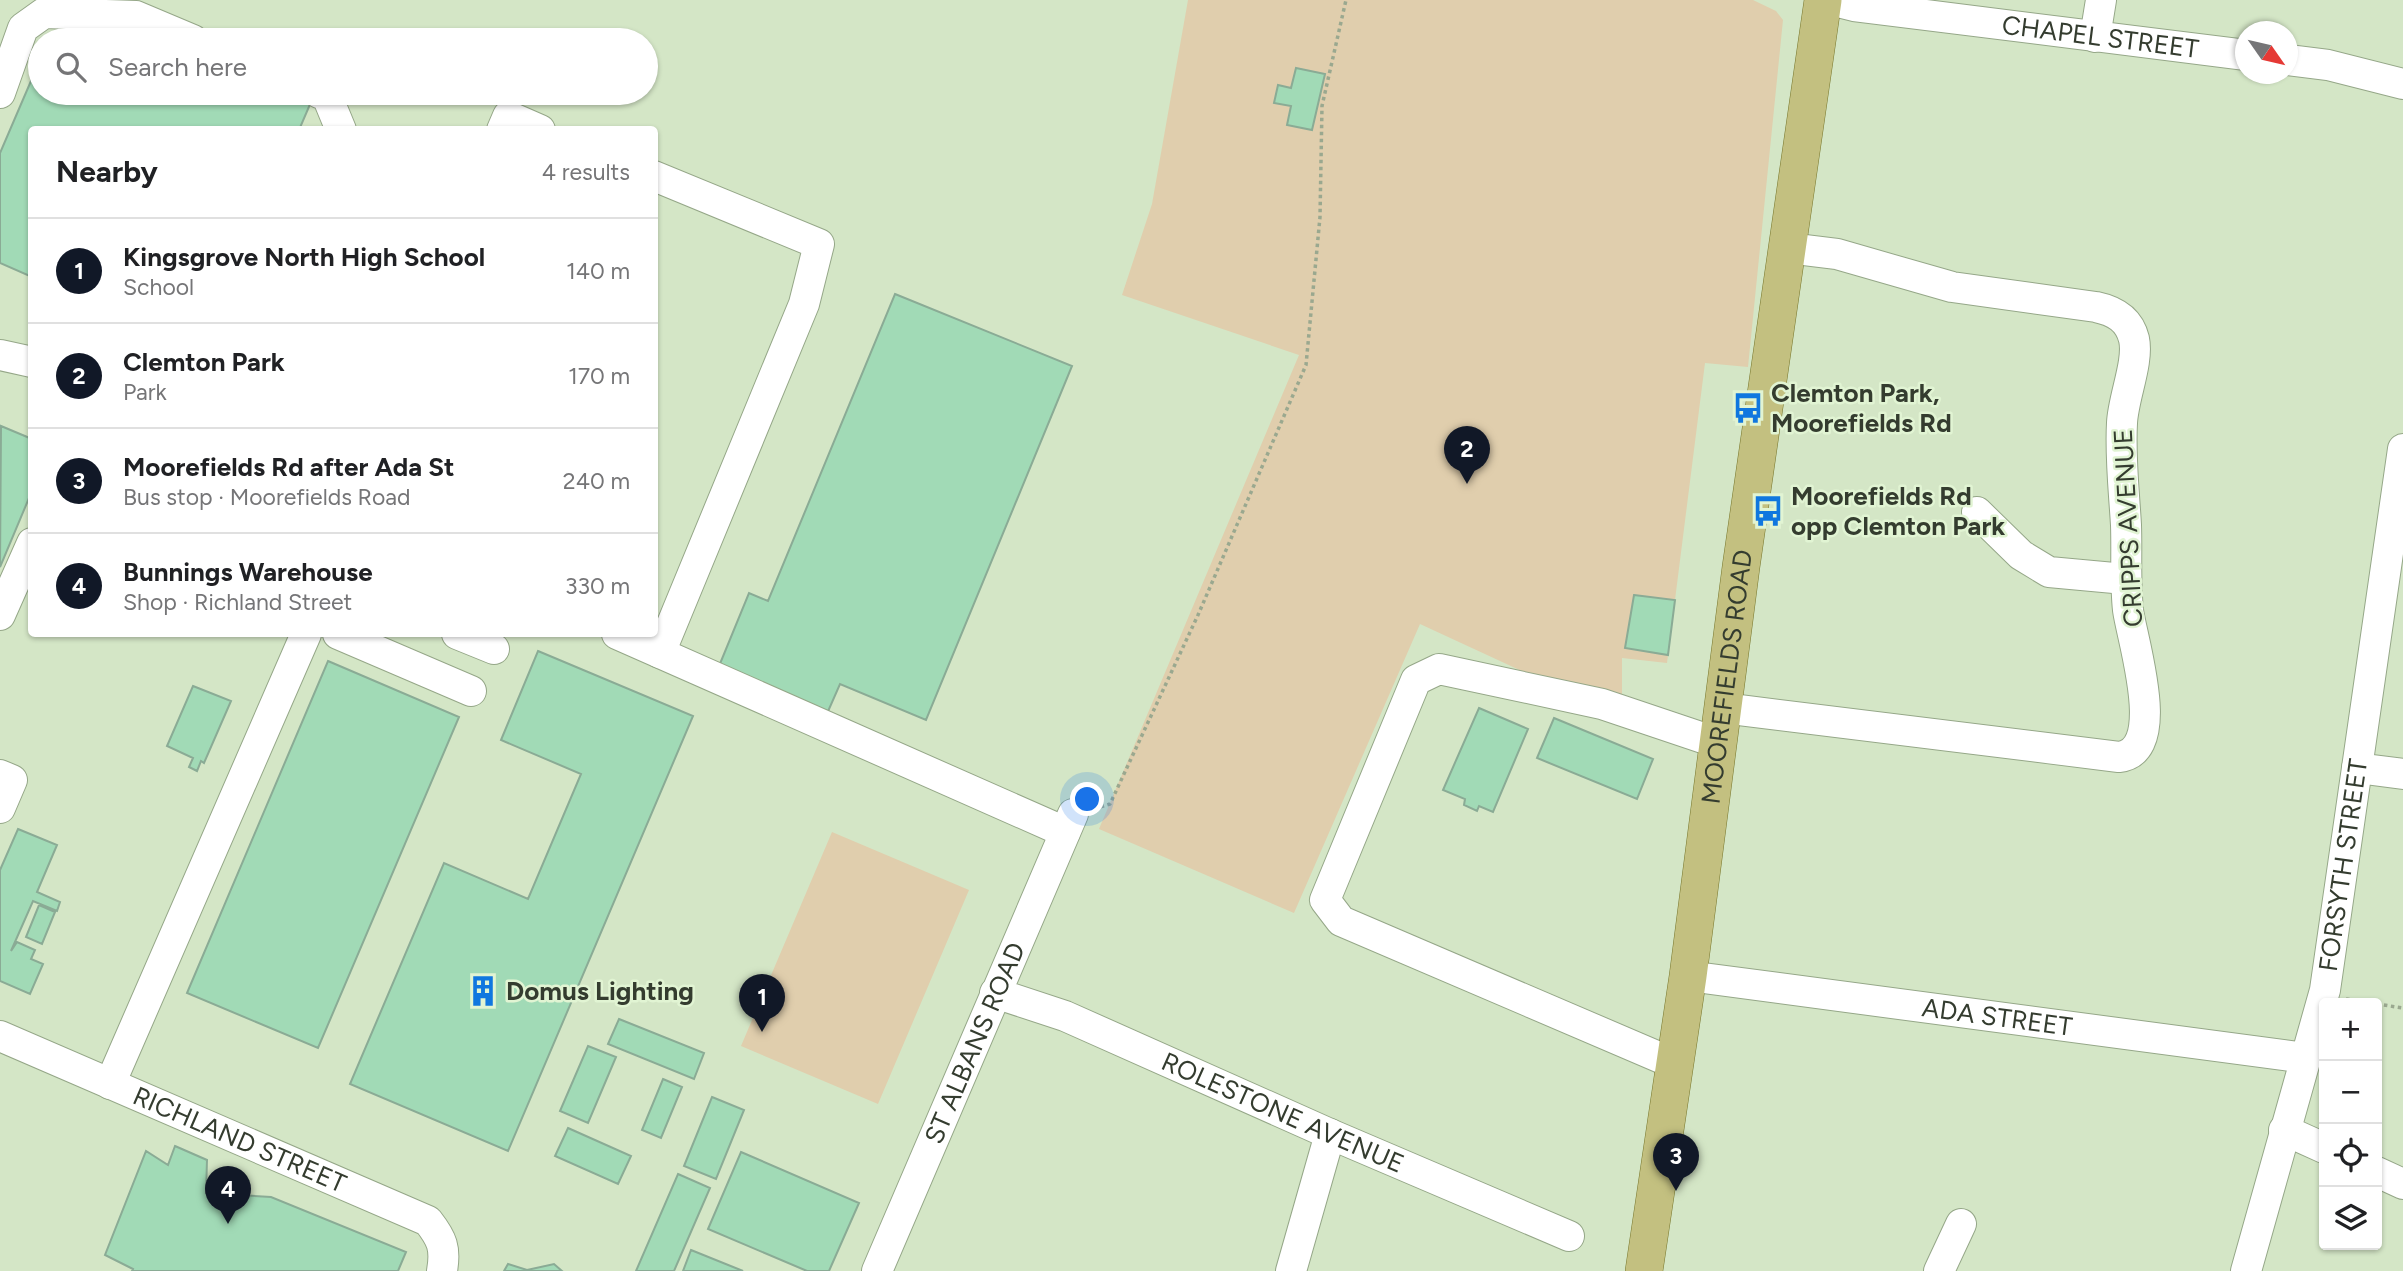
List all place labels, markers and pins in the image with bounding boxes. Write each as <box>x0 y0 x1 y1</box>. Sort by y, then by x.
place label: Clemton Park, Moorefields Rd <box>1771 377 1952 439</box>
bus stop icon: Clemton Park, Moorefields Rd <box>1731 391 1765 425</box>
pin: 2 <box>1444 426 1490 484</box>
place label: Moorefields Rd opp Clemton Park <box>1791 480 2005 542</box>
bus stop icon: Moorefields Rd opp Clemton Park <box>1751 494 1785 528</box>
building icon: Domus Lighting <box>466 974 500 1008</box>
pin: 1 <box>739 974 785 1032</box>
place label: Domus Lighting <box>506 975 694 1007</box>
pin: 3 <box>1653 1133 1699 1191</box>
pin: 4 <box>205 1166 251 1224</box>

